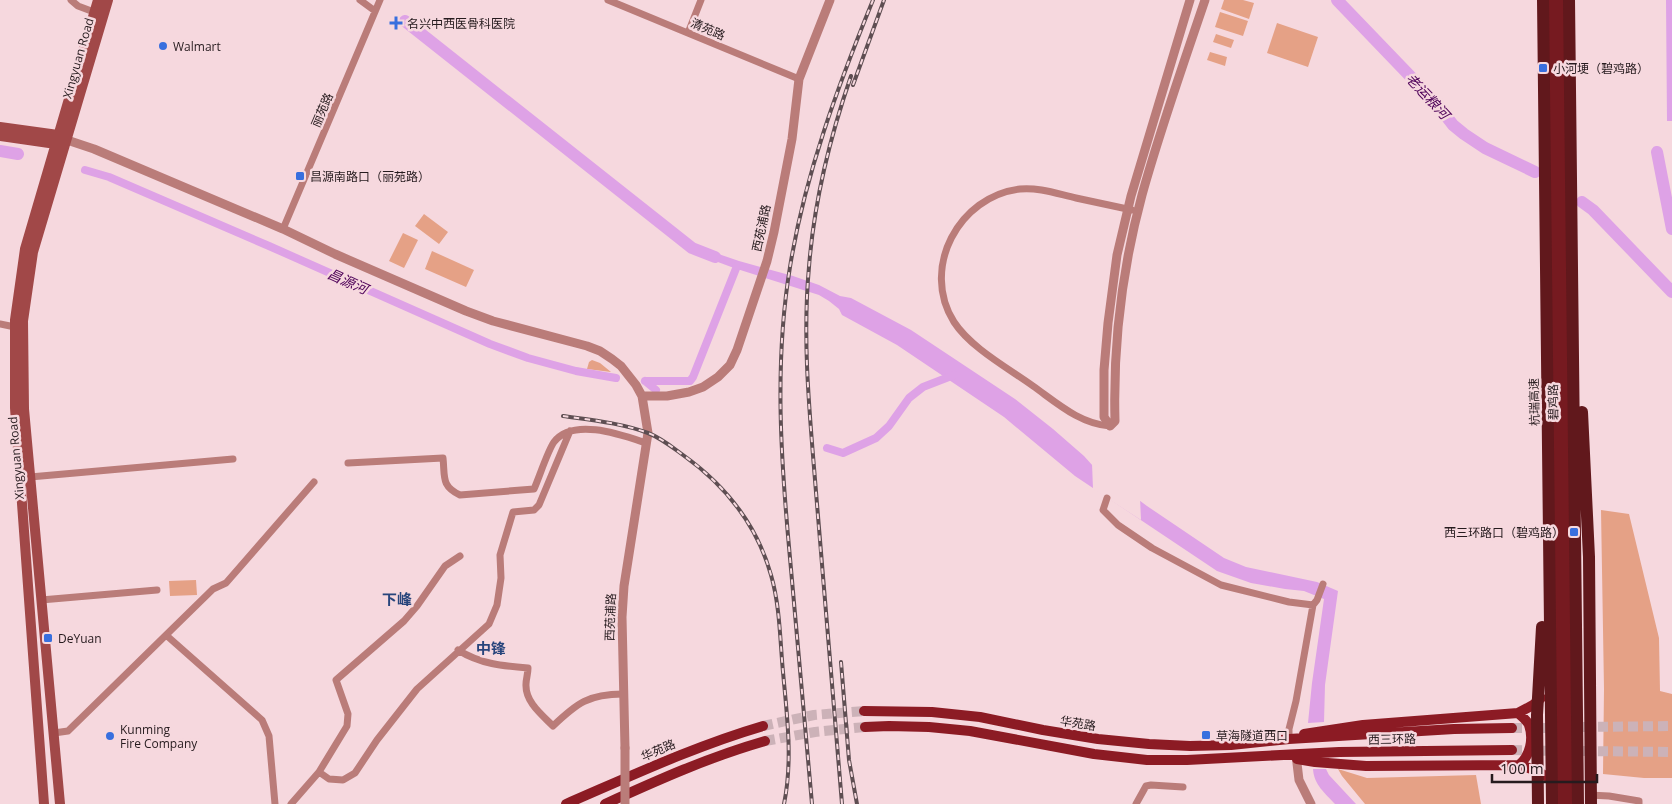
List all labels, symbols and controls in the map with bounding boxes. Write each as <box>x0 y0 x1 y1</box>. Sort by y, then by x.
street label: 清苑路 <box>688 14 728 44</box>
place label: 名兴中西医骨科医院 <box>407 15 515 32</box>
street label: Xingyuan Road <box>58 16 98 100</box>
marker: 名兴中西医骨科医院 <box>389 16 403 30</box>
place label: Walmart <box>173 38 221 55</box>
marker: Walmart <box>157 40 169 52</box>
place label: 小河埂（碧鸡路） <box>1553 60 1649 77</box>
marker: 小河埂（碧鸡路） <box>1537 62 1549 74</box>
water label: 老运粮河 <box>1402 69 1456 125</box>
street label: 丽苑路 <box>307 90 337 130</box>
place label: 昌源南路口（丽苑路） <box>310 168 430 185</box>
marker: 昌源南路口（丽苑路） <box>294 170 306 182</box>
street label: 西苑浦路 <box>748 203 774 253</box>
water label: 昌源河 <box>325 264 374 299</box>
street label: 杭瑞高速 <box>1525 378 1543 426</box>
street label: 碧鸡路 <box>1544 384 1562 420</box>
street label: Xingyuan Road <box>4 416 28 500</box>
place label: 西三环路口（碧鸡路） <box>1444 524 1564 541</box>
marker: 西三环路口（碧鸡路） <box>1568 526 1580 538</box>
district label: 下峰 <box>382 589 412 609</box>
street label: 西苑浦路 <box>601 593 619 641</box>
place label: DeYuan <box>58 630 102 647</box>
marker: DeYuan <box>42 632 54 644</box>
district label: 中锋 <box>476 638 506 658</box>
street label: 华苑路 <box>1059 712 1097 734</box>
place label: Kunming Fire Company <box>120 721 198 752</box>
place label: 草海隧道西口 <box>1216 727 1288 744</box>
marker: 草海隧道西口 <box>1200 729 1212 741</box>
marker: Kunming Fire Company <box>104 730 116 742</box>
street label: 西三环路 <box>1368 730 1416 748</box>
street label: 华苑路 <box>638 735 678 765</box>
scale bar <box>1492 752 1597 784</box>
text: 100 m <box>1500 758 1544 778</box>

